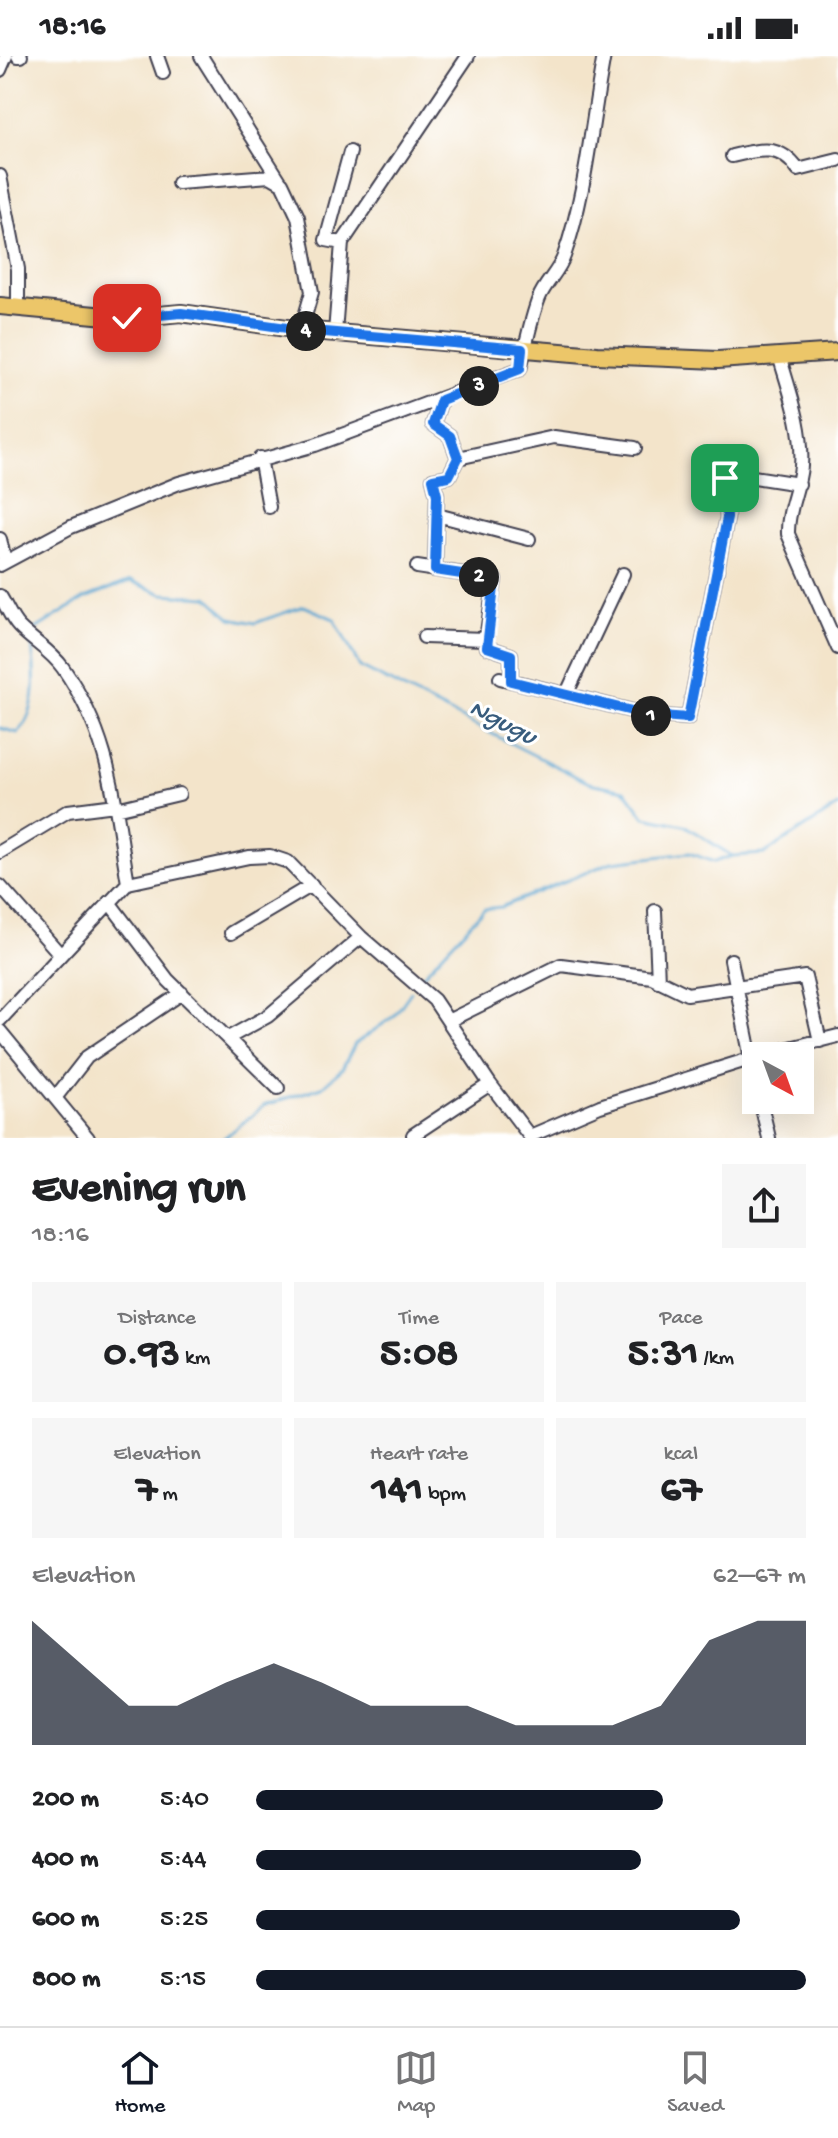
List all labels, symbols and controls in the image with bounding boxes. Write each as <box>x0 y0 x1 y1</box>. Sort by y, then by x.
text: 18:16 <box>40 11 105 46</box>
pin <box>93 284 161 352</box>
icon: check <box>105 296 149 340</box>
pin: 4 <box>286 311 326 351</box>
text: 4 <box>301 318 311 344</box>
pin: 3 <box>459 366 499 406</box>
text: 3 <box>473 373 485 399</box>
pin <box>691 444 759 512</box>
icon: arrive <box>703 456 747 500</box>
pin: 2 <box>459 557 499 597</box>
text: 2 <box>474 564 484 590</box>
water label: Ngugu <box>463 694 542 755</box>
pin: 1 <box>631 696 671 736</box>
text: 1 <box>647 703 655 729</box>
north arrow <box>742 1042 814 1114</box>
map controls <box>742 1042 814 1114</box>
button: share <box>722 1164 806 1248</box>
text: Evening run <box>32 1165 245 1217</box>
text: 18:16 <box>32 1221 89 1252</box>
text: Distance <box>118 1306 196 1332</box>
text: Time <box>399 1306 439 1332</box>
text: Pace <box>659 1306 703 1332</box>
text: 0.93 <box>104 1332 180 1379</box>
text: 5:08 <box>380 1332 458 1379</box>
text: 5:31 <box>628 1332 698 1379</box>
text: km <box>180 1346 210 1372</box>
text: /km <box>698 1346 734 1372</box>
text: Elevation <box>113 1442 201 1468</box>
text: Heart rate <box>370 1442 468 1468</box>
text: kcal <box>664 1442 698 1468</box>
text: 7 <box>136 1468 157 1515</box>
text: 141 <box>372 1468 423 1515</box>
text: 67 <box>660 1468 702 1515</box>
text: m <box>157 1482 178 1508</box>
text: bpm <box>423 1482 466 1508</box>
text: Elevation <box>32 1562 135 1593</box>
text: 62–67 m <box>713 1562 806 1593</box>
text: 200 m <box>32 1785 99 1816</box>
text: 5:40 <box>160 1785 209 1816</box>
text: 400 m <box>32 1845 98 1876</box>
text: 5:44 <box>160 1845 206 1876</box>
text: 600 m <box>32 1905 99 1936</box>
text: 5:25 <box>160 1905 208 1936</box>
text: 800 m <box>32 1965 100 1996</box>
text: 5:15 <box>160 1965 206 1996</box>
tab: Home <box>114 2046 165 2120</box>
tab: Map <box>394 2046 438 2120</box>
tab: Saved <box>667 2046 724 2120</box>

